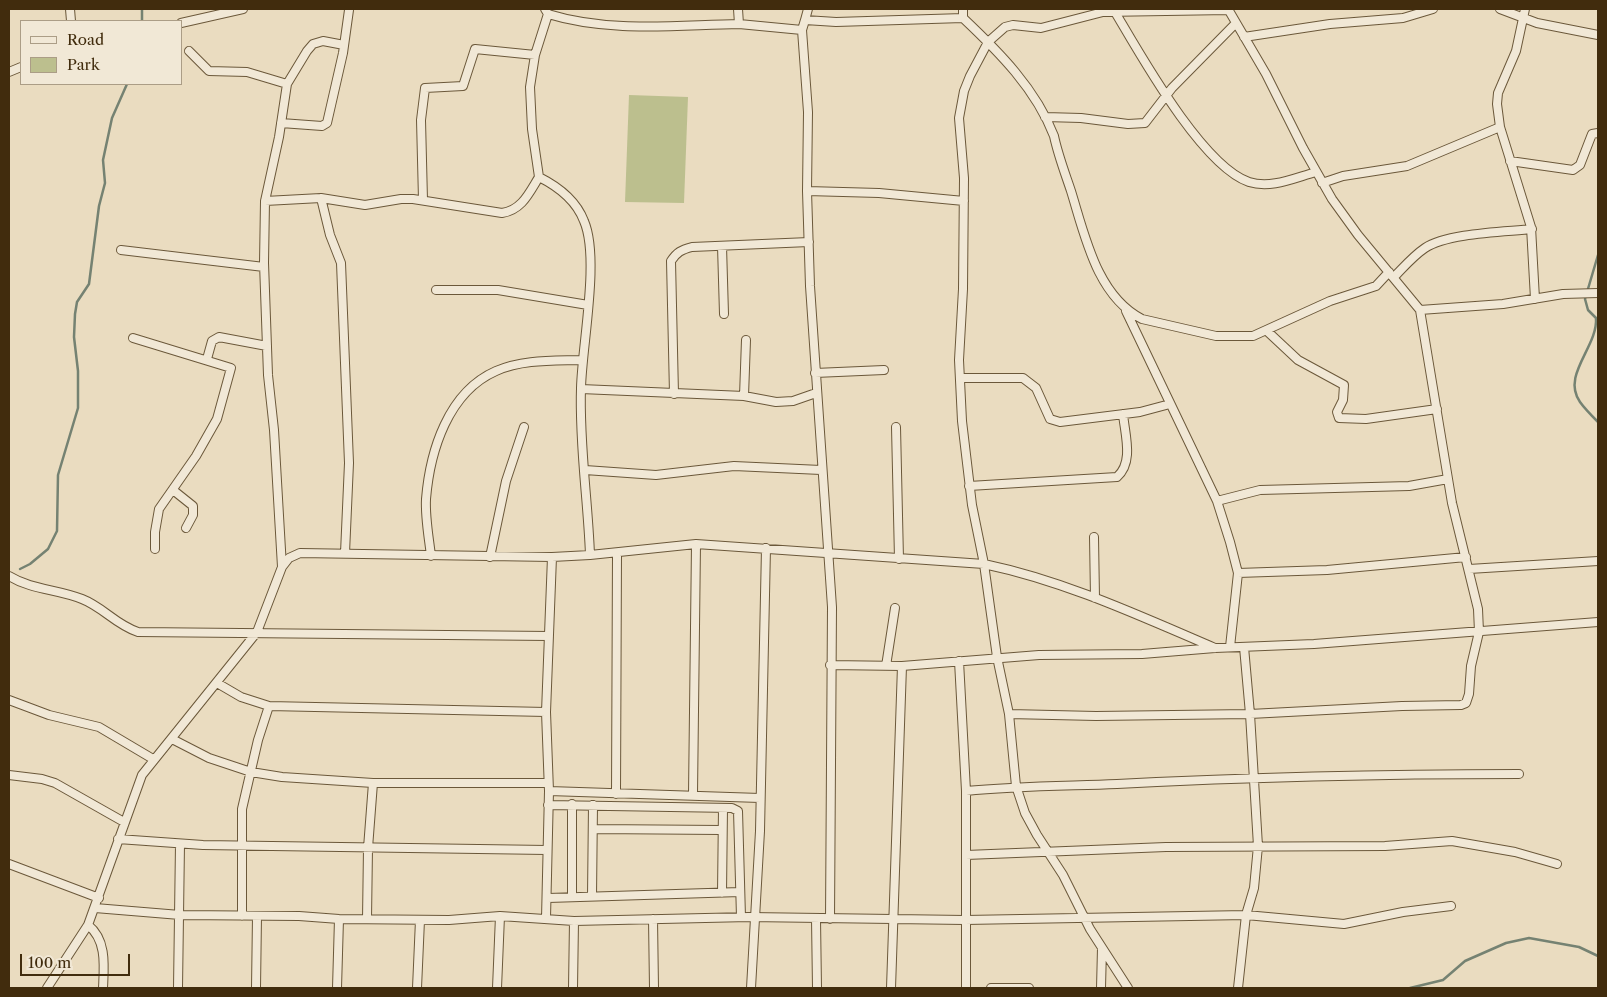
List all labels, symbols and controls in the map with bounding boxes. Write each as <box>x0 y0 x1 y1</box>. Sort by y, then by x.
legend <box>20 20 182 85</box>
text: Road <box>67 30 104 49</box>
text: Park <box>67 55 100 74</box>
scale bar <box>22 944 132 976</box>
text: 100 m <box>28 953 71 972</box>

